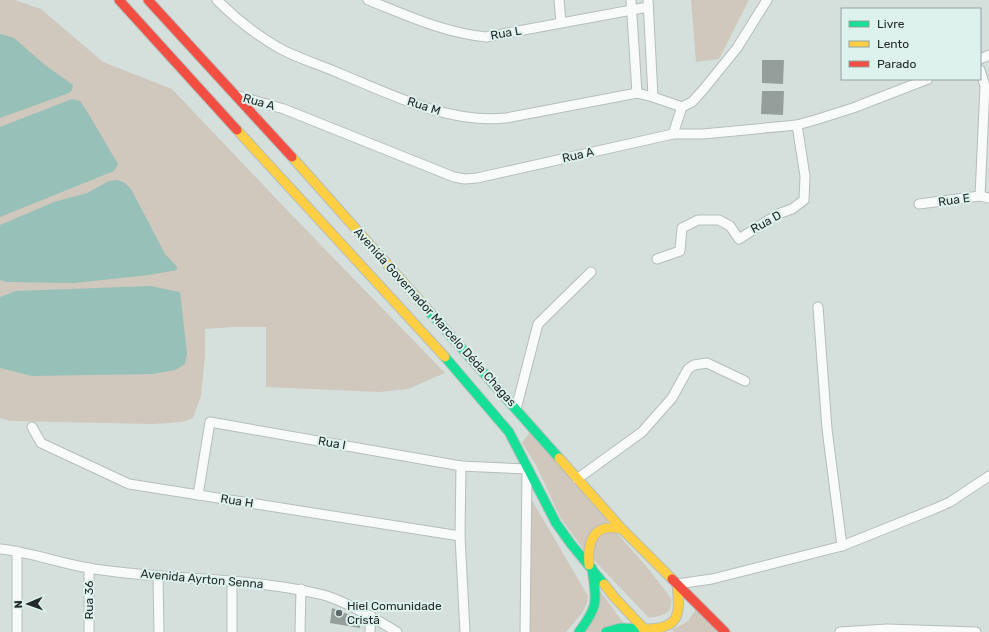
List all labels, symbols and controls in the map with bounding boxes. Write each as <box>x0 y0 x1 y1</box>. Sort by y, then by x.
legend <box>841 8 981 80</box>
text: Livre <box>877 17 905 31</box>
street label: Rua L <box>489 23 523 43</box>
text: Lento <box>877 37 909 51</box>
text: Parado <box>877 57 916 71</box>
street label: Rua A <box>242 91 276 113</box>
street label: Rua M <box>406 94 442 118</box>
street label: Rua A <box>561 145 595 165</box>
street label: Rua E <box>937 191 971 209</box>
street label: Rua D <box>748 208 784 236</box>
street label: Avenida Governador Marcelo Déda Chagas <box>351 225 519 409</box>
street label: Rua I <box>317 434 347 452</box>
street label: Rua H <box>220 491 254 511</box>
street label: Avenida Ayrton Senna <box>140 567 264 591</box>
street label: Rua 36 <box>82 580 96 620</box>
north arrow <box>8 584 48 624</box>
place label: Hiel Comunidade Cristã <box>347 599 442 627</box>
text: N <box>12 600 25 609</box>
marker: Hiel Comunidade Cristã <box>334 608 344 618</box>

